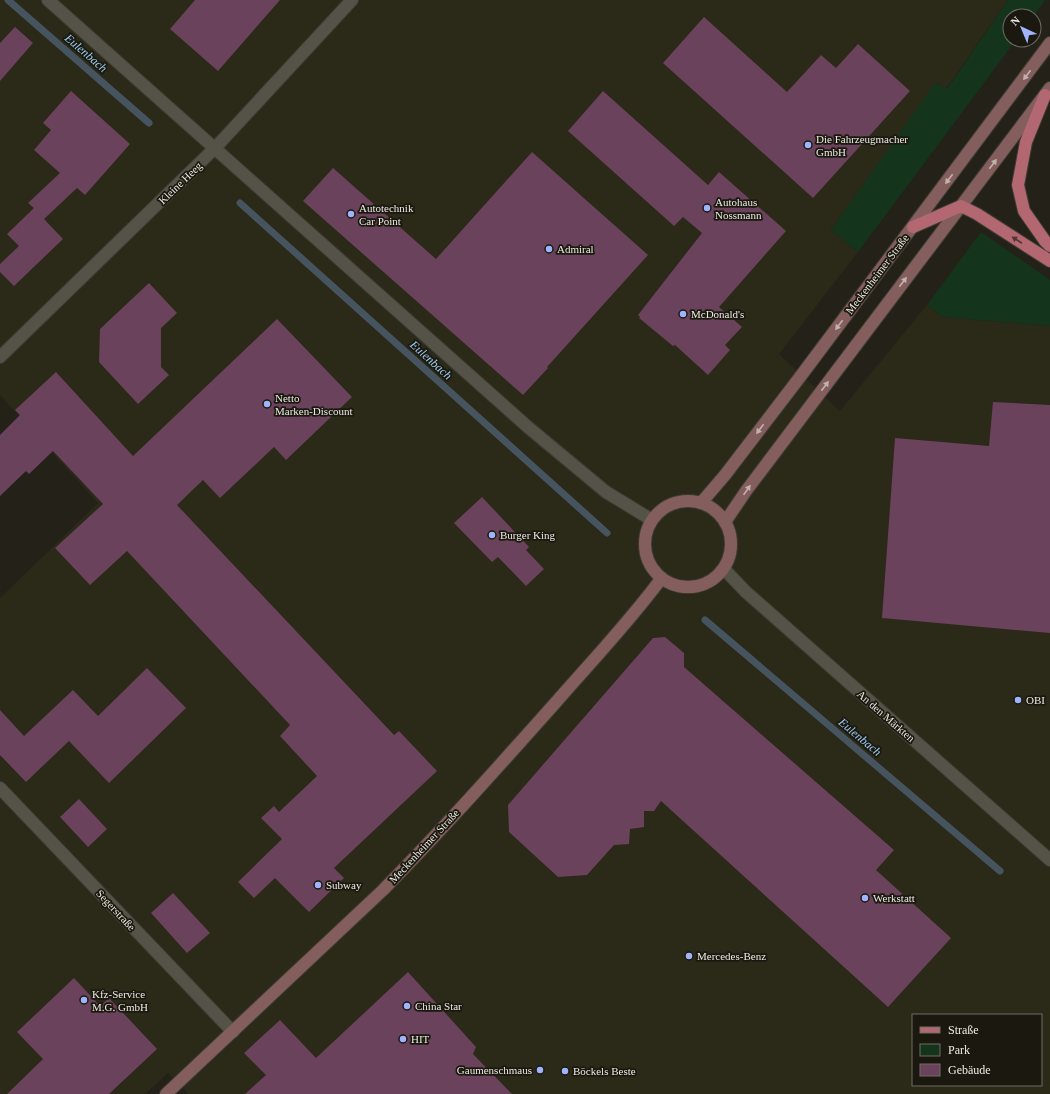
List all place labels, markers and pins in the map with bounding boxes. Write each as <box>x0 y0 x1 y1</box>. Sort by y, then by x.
place label: Die Fahrzeugmacher GmbH <box>816 133 908 158</box>
marker: Die Fahrzeugmacher GmbH <box>803 140 813 150</box>
place label: Autohaus Nossmann <box>715 196 762 221</box>
place label: Autotechnik Car Point <box>359 202 414 227</box>
marker: Autohaus Nossmann <box>702 203 712 213</box>
marker: Autotechnik Car Point <box>346 209 356 219</box>
place label: Admiral <box>557 243 594 255</box>
marker: Admiral <box>544 244 554 254</box>
place label: McDonald's <box>691 308 744 320</box>
marker: McDonald's <box>678 309 688 319</box>
place label: Netto Marken-Discount <box>275 392 353 417</box>
marker: Netto Marken-Discount <box>262 399 272 409</box>
place label: Burger King <box>500 529 556 541</box>
marker: Burger King <box>487 530 497 540</box>
place label: OBI <box>1026 694 1045 706</box>
marker: OBI <box>1013 695 1023 705</box>
place label: Subway <box>326 879 362 891</box>
marker: Subway <box>313 880 323 890</box>
place label: Werkstatt <box>873 892 915 904</box>
marker: Werkstatt <box>860 893 870 903</box>
place label: Mercedes-Benz <box>697 950 766 962</box>
marker: Mercedes-Benz <box>684 951 694 961</box>
place label: Kfz-Service M.G. GmbH <box>92 988 148 1013</box>
marker: Kfz-Service M.G. GmbH <box>79 995 89 1005</box>
place label: China Star <box>415 1000 462 1012</box>
marker: China Star <box>402 1001 412 1011</box>
place label: HIT <box>411 1033 430 1045</box>
marker: HIT <box>398 1034 408 1044</box>
place label: Gaumenschmaus <box>457 1064 532 1076</box>
marker: Gaumenschmaus <box>535 1065 545 1075</box>
place label: Böckels Beste <box>573 1065 636 1077</box>
marker: Böckels Beste <box>560 1066 570 1076</box>

